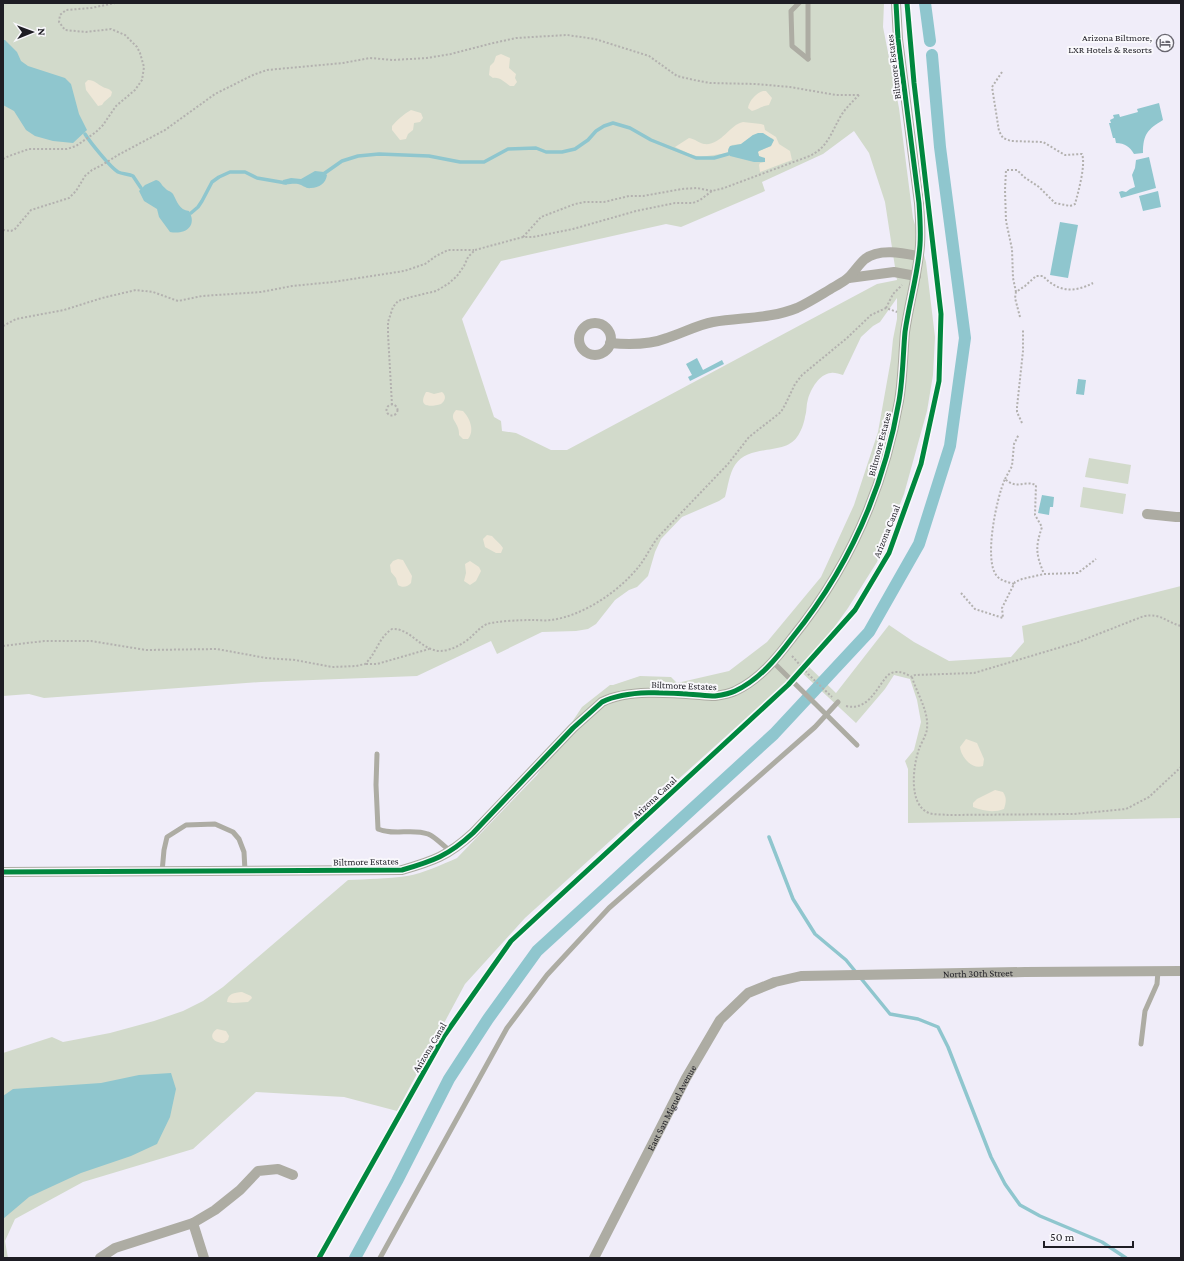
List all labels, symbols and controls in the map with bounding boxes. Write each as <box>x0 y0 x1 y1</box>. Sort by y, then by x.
north arrow <box>12 12 52 52</box>
text: N <box>36 28 48 36</box>
place label: Arizona Biltmore, LXR Hotels & Resorts <box>1068 32 1152 55</box>
hotel icon: Arizona Biltmore, LXR Hotels & Resorts <box>1155 33 1175 53</box>
street label: Biltmore Estates <box>884 34 903 100</box>
street label: Biltmore Estates <box>866 411 893 477</box>
street label: Arizona Canal <box>871 503 902 559</box>
street label: Biltmore Estates <box>651 679 717 692</box>
street label: Arizona Canal <box>630 774 679 821</box>
street label: Biltmore Estates <box>333 855 399 868</box>
street label: North 30th Street <box>943 967 1014 979</box>
street label: Arizona Canal <box>410 1020 449 1074</box>
street label: East San Miguel Avenue <box>645 1062 699 1153</box>
scale bar <box>1044 1223 1133 1249</box>
text: 50 m <box>1050 1230 1075 1244</box>

